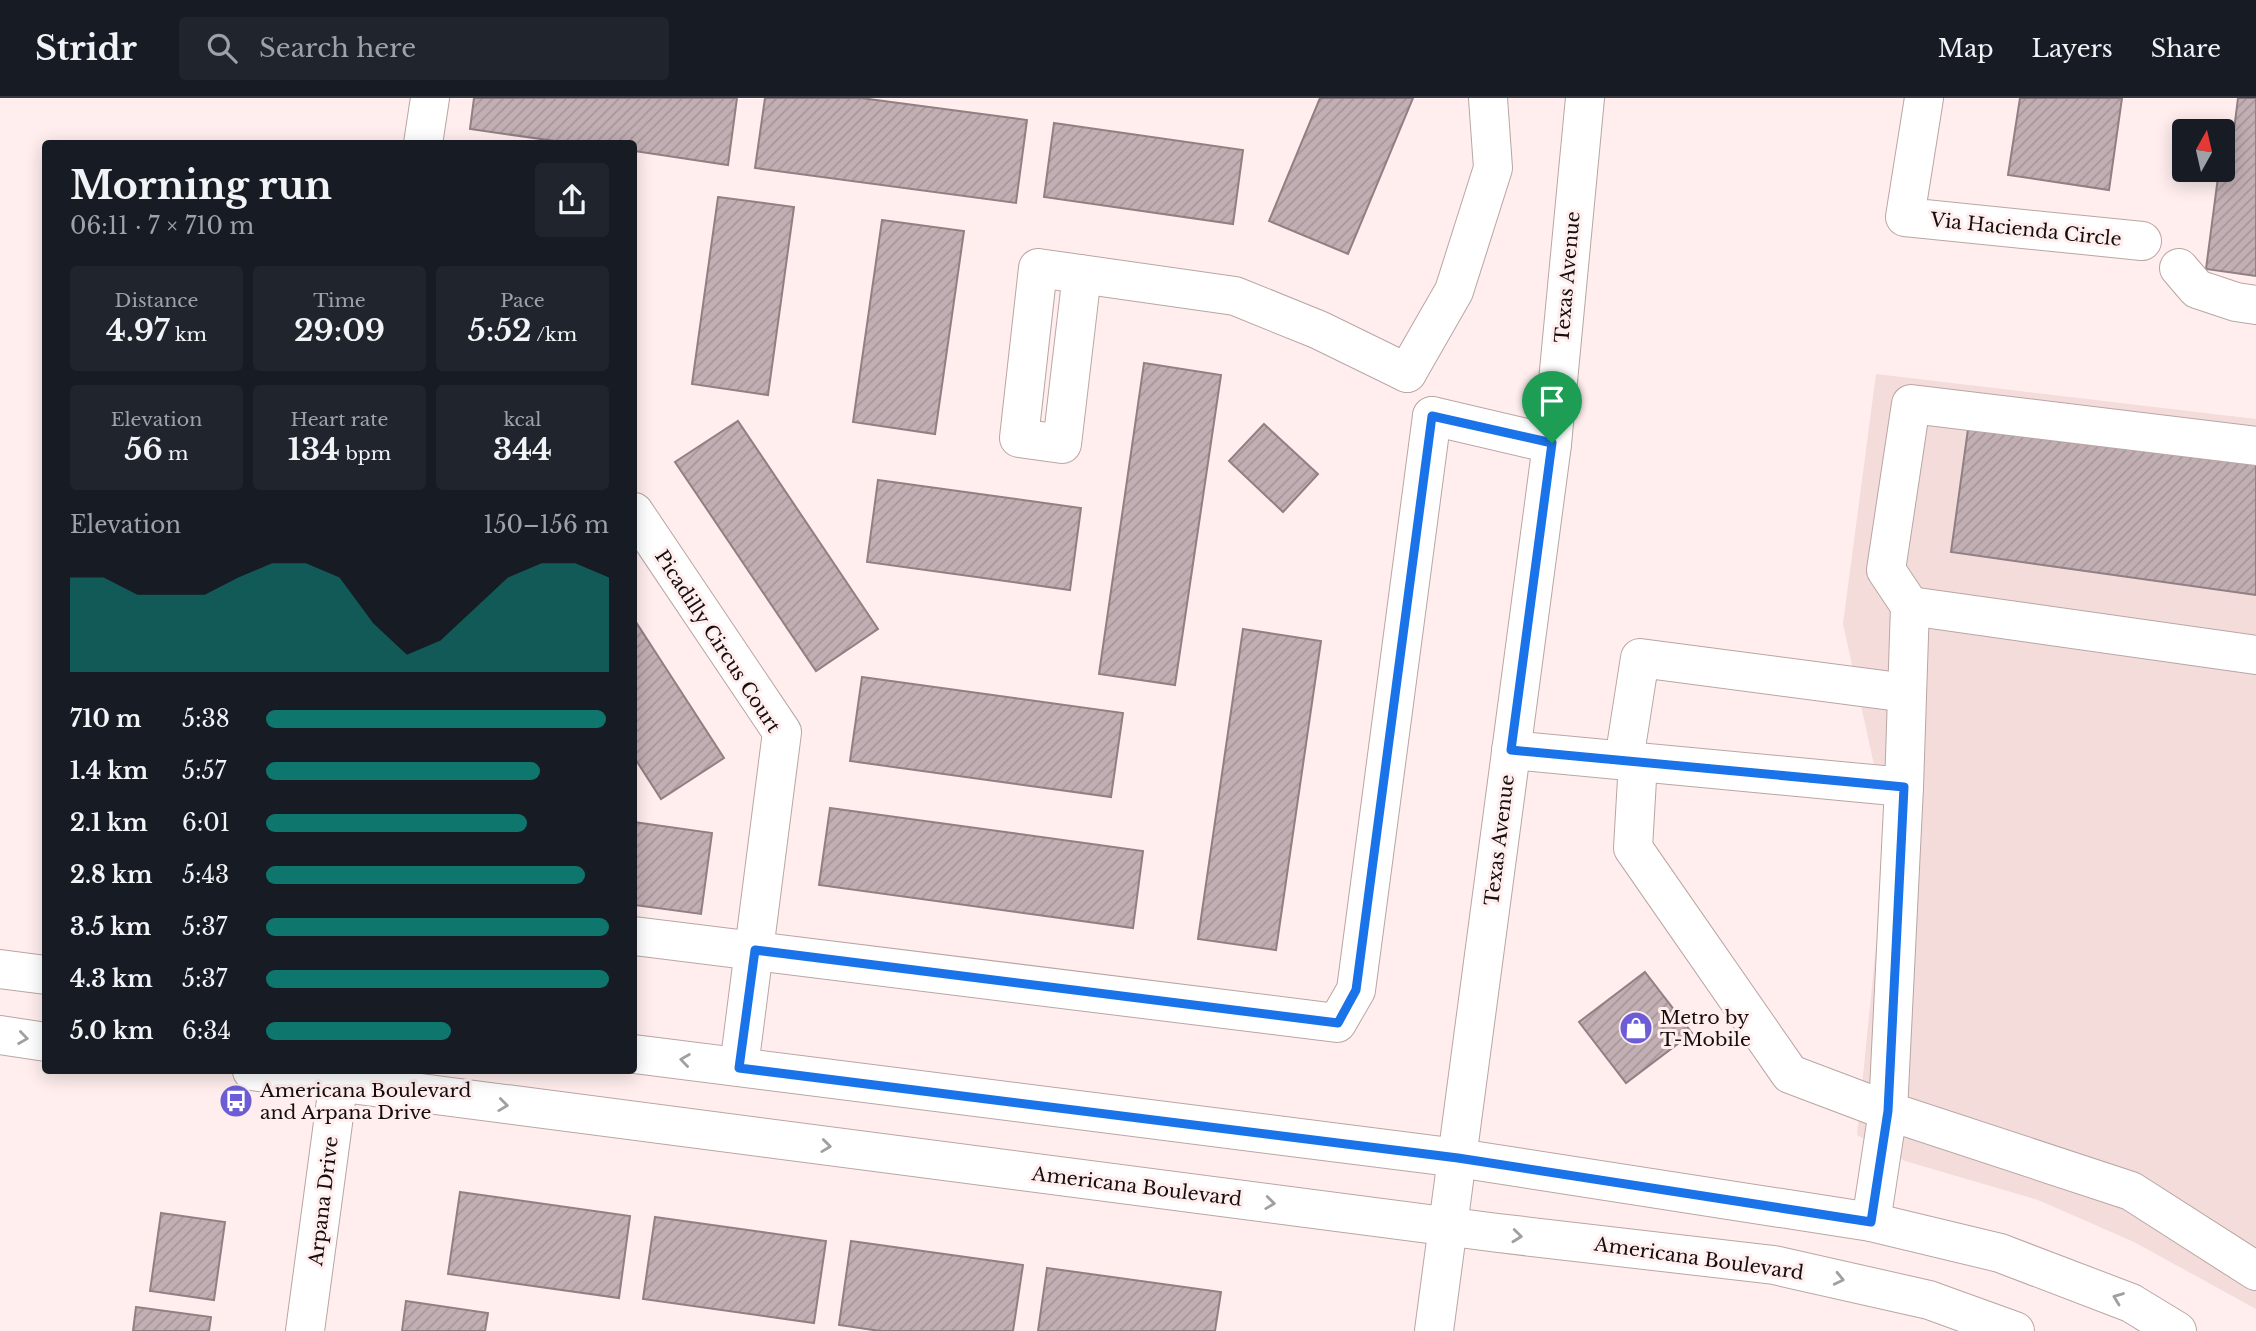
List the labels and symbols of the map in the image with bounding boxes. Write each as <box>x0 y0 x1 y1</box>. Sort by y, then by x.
north arrow <box>2172 119 2235 182</box>
street label: Via Hacienda Circle <box>1928 208 2123 251</box>
street label: Texas Avenue <box>1550 210 1585 344</box>
pin <box>1522 371 1582 443</box>
street label: Picadilly Circus Court <box>650 546 786 738</box>
street label: Texas Avenue <box>1480 773 1519 907</box>
place label: Metro by T-Mobile <box>1660 1006 1751 1051</box>
shop icon: Metro by T-Mobile <box>1617 1009 1655 1047</box>
one-way arrow <box>17 1031 29 1046</box>
one-way arrow <box>680 1053 691 1068</box>
place label: Americana Boulevard and Arpana Drive <box>259 1079 471 1124</box>
bus stop icon: Americana Boulevard and Arpana Drive <box>217 1082 255 1120</box>
one-way arrow <box>497 1097 509 1112</box>
street label: Arpana Drive <box>304 1135 343 1268</box>
one-way arrow <box>820 1139 832 1154</box>
street label: Americana Boulevard <box>1030 1162 1243 1211</box>
one-way arrow <box>1265 1196 1276 1211</box>
one-way arrow <box>1511 1228 1523 1243</box>
street label: Americana Boulevard <box>1592 1232 1805 1285</box>
one-way arrow <box>1833 1271 1845 1286</box>
one-way arrow <box>2112 1292 2124 1306</box>

